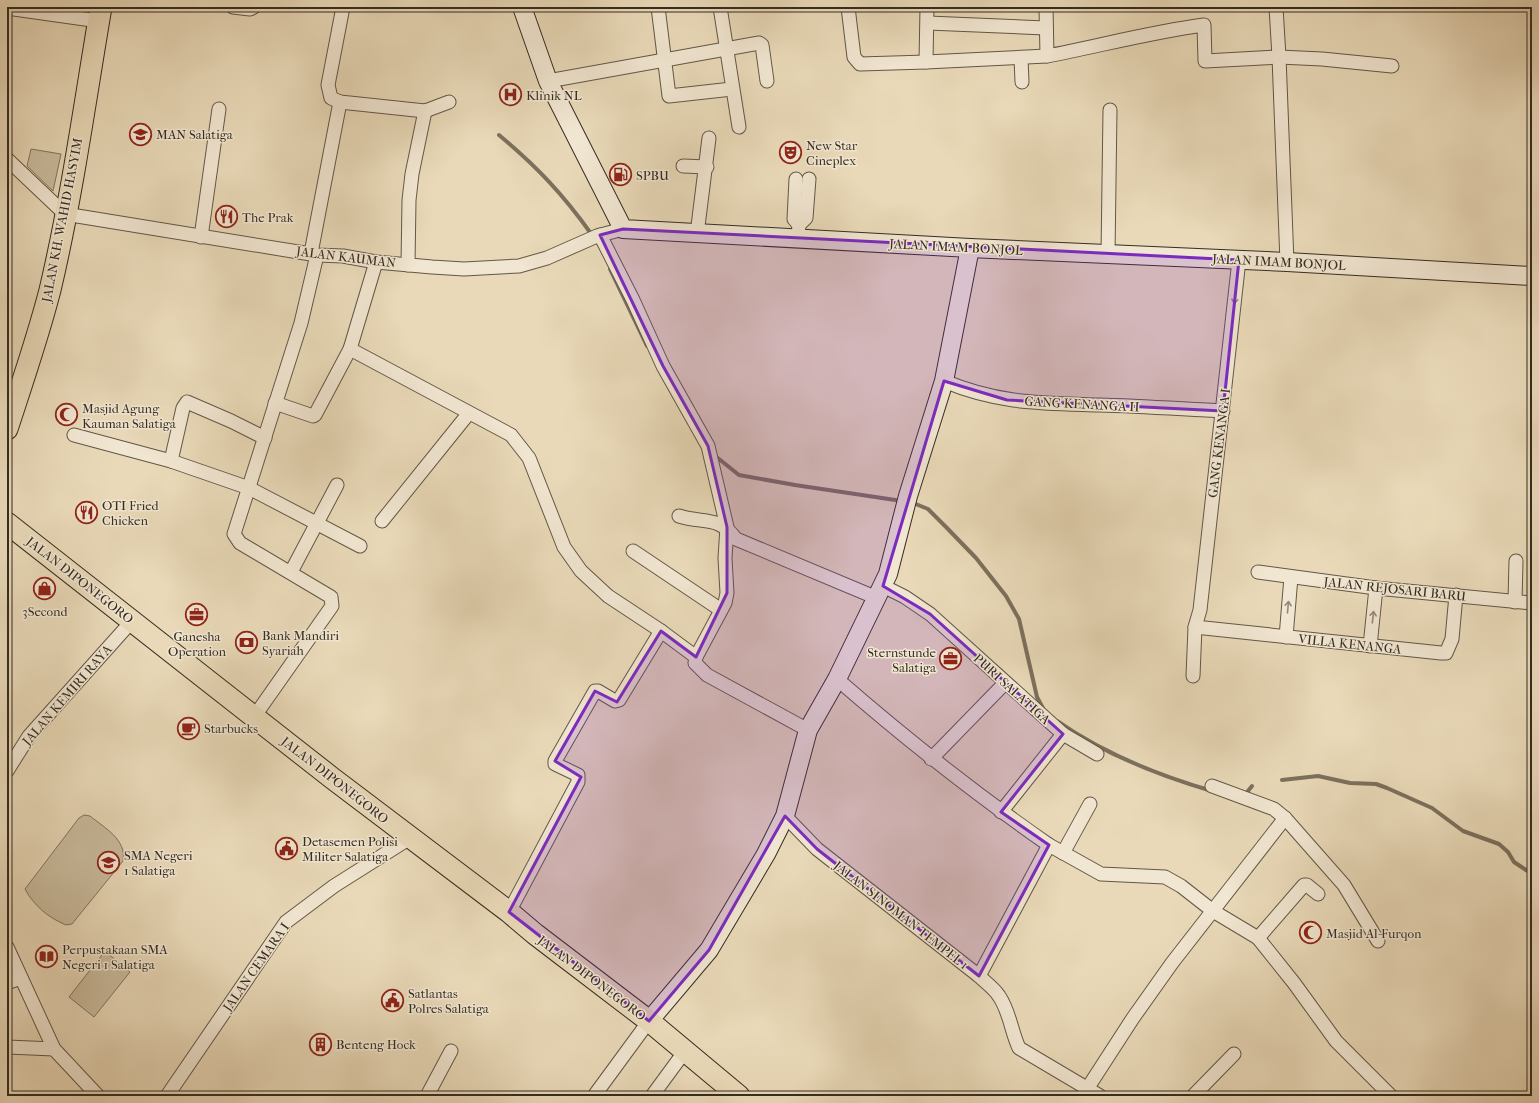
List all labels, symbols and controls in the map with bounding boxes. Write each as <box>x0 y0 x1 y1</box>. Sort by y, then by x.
hospital icon: Klinik NL <box>498 82 524 108</box>
place label: Klinik NL <box>526 88 582 103</box>
school or university icon: MAN Salatiga <box>128 121 154 147</box>
place label: MAN Salatiga <box>156 127 234 142</box>
street label: JALAN KH. WAHID HASYIM <box>39 136 85 304</box>
place label: New Star Cineplex <box>806 138 858 168</box>
theatre icon: New Star Cineplex <box>778 139 804 165</box>
fuel station icon: SPBU <box>608 162 634 188</box>
place label: SPBU <box>636 168 669 183</box>
restaurant icon: The Prak <box>214 204 240 230</box>
place label: The Prak <box>242 210 294 225</box>
street label: JALAN IMAM BONJOL <box>888 236 1023 258</box>
street label: JALAN KAUMAN <box>294 243 397 271</box>
street label: JALAN IMAM BONJOL <box>1211 251 1346 273</box>
one-way arrow <box>1231 291 1239 304</box>
street label: GANG KENANGA I <box>1205 387 1233 499</box>
street label: GANG KENANGA II <box>1024 393 1140 415</box>
place label: Masjid Agung Kauman Salatiga <box>82 401 177 431</box>
mosque icon: Masjid Agung Kauman Salatiga <box>54 402 80 428</box>
place label: OTI Fried Chicken <box>102 498 160 528</box>
restaurant icon: OTI Fried Chicken <box>73 499 99 525</box>
street label: JALAN DIPONEGORO <box>23 533 136 626</box>
street label: JALAN REJOSARI BARU <box>1322 574 1467 604</box>
shop icon: 3Second <box>32 576 58 602</box>
office icon: Ganesha Operation <box>184 601 210 627</box>
one-way arrow <box>1285 601 1292 614</box>
place label: 3Second <box>22 604 69 619</box>
one-way arrow <box>1369 611 1377 624</box>
place label: Bank Mandiri Syariah <box>262 628 339 658</box>
place label: Ganesha Operation <box>168 629 226 659</box>
bank icon: Bank Mandiri Syariah <box>233 629 259 655</box>
street label: VILLA KENANGA <box>1297 631 1403 657</box>
street label: JALAN KEMIRI RAYA <box>19 641 115 749</box>
place label: Sternstunde Salatiga <box>867 645 937 675</box>
office icon: Sternstunde Salatiga <box>938 646 964 672</box>
street label: PURI SALATIGA <box>971 651 1054 728</box>
cafe icon: Starbucks <box>176 715 202 741</box>
place label: Starbucks <box>204 721 258 736</box>
street label: JALAN DIPONEGORO <box>278 733 391 826</box>
place label: Detasemen Polisi Militer Salatiga <box>302 834 398 864</box>
public building icon: Detasemen Polisi Militer Salatiga <box>274 835 300 861</box>
place label: SMA Negeri 1 Salatiga <box>124 848 193 878</box>
school or university icon: SMA Negeri 1 Salatiga <box>95 849 121 875</box>
street label: JALAN SINOMAN TEMPEL 1 <box>830 857 971 972</box>
street label: JALAN CEMARA I <box>219 920 292 1015</box>
mosque icon: Masjid Al-Furqon <box>1298 920 1324 946</box>
place label: Masjid Al-Furqon <box>1326 926 1422 941</box>
street label: JALAN DIPONEGORO <box>534 932 649 1024</box>
place label: Perpustakaan SMA Negeri 1 Salatiga <box>62 942 168 972</box>
library icon: Perpustakaan SMA Negeri 1 Salatiga <box>33 943 59 969</box>
place label: Satlantas Polres Salatiga <box>408 986 490 1016</box>
public building icon: Satlantas Polres Salatiga <box>380 987 406 1013</box>
building icon: Benteng Hock <box>308 1031 334 1057</box>
place label: Benteng Hock <box>336 1037 416 1052</box>

